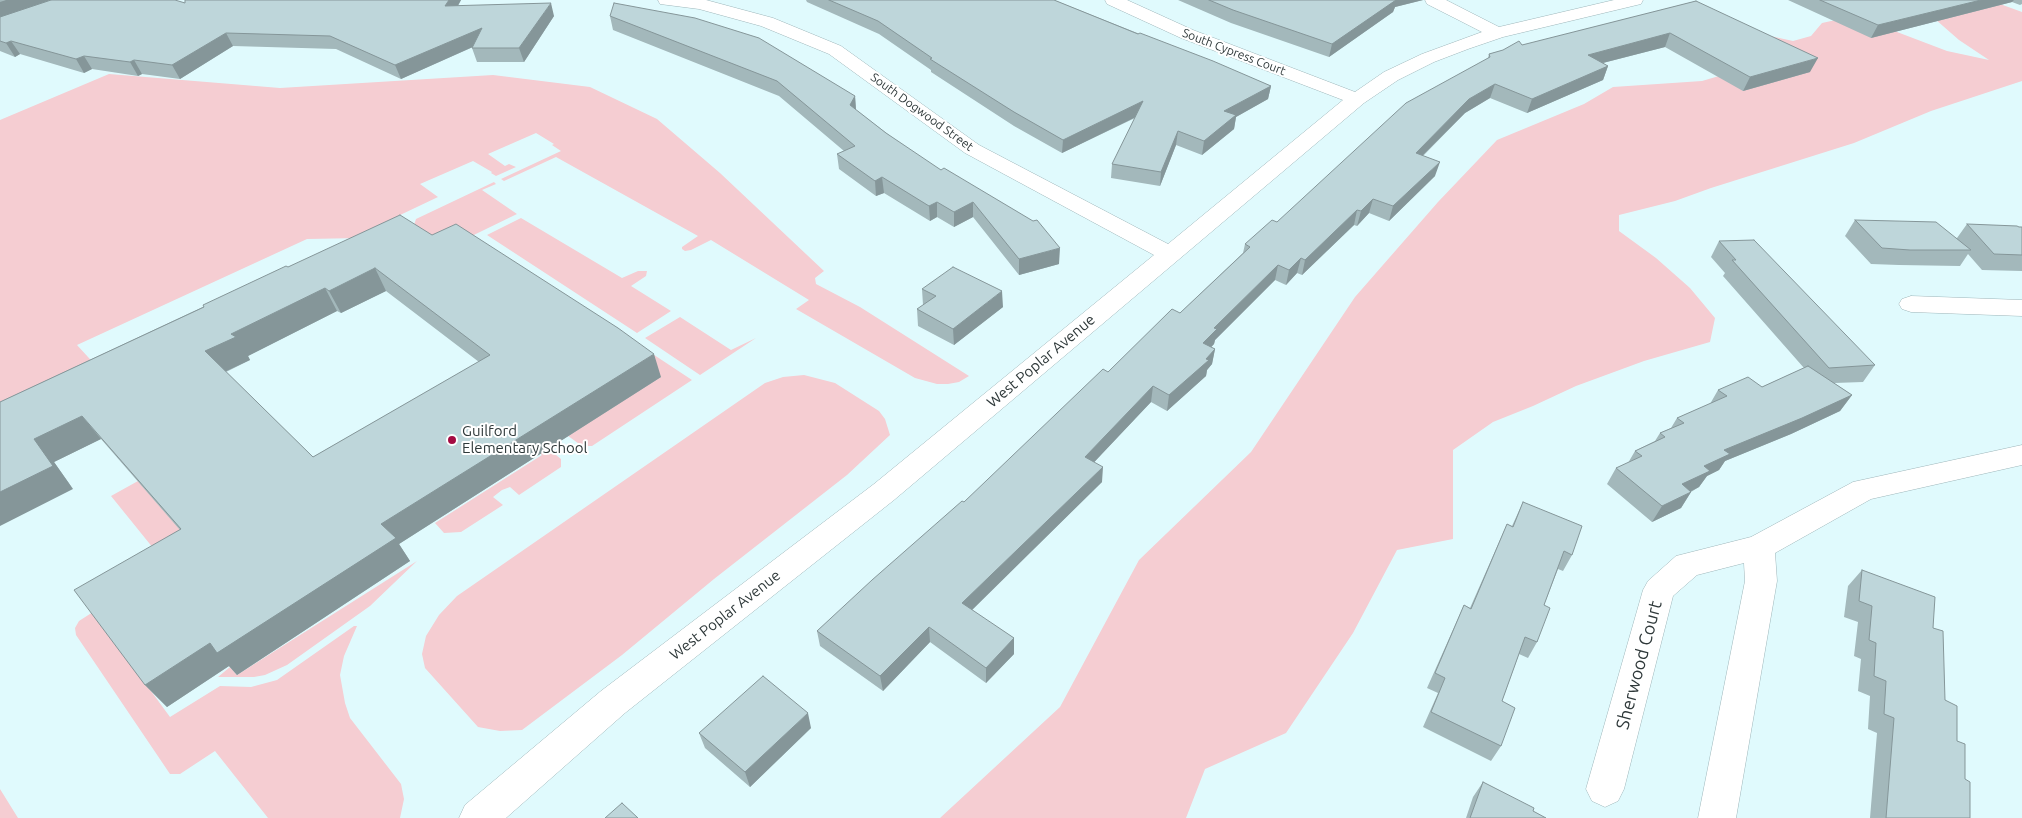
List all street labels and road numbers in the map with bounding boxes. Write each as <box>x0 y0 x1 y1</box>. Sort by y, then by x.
street label: South Cypress Court <box>1180 26 1288 78</box>
street label: South Dogwood Street <box>868 70 976 154</box>
street label: West Poplar Avenue <box>983 311 1099 411</box>
street label: West Poplar Avenue <box>666 566 784 664</box>
street label: Sherwood Court <box>1611 598 1667 732</box>

